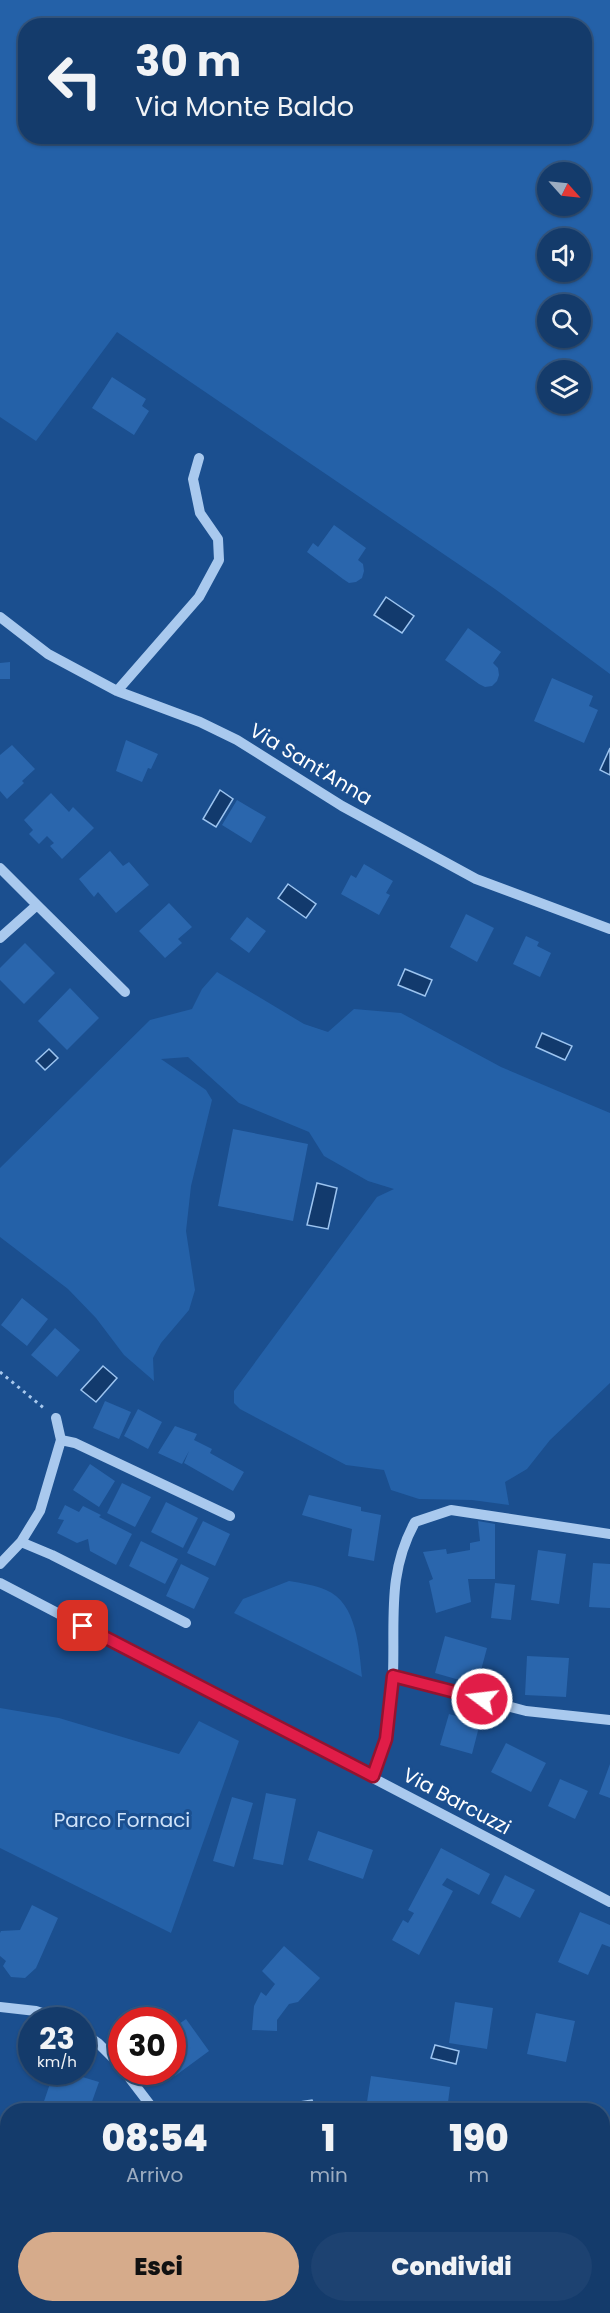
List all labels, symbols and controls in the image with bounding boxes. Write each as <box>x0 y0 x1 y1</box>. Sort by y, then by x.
text: 30 m <box>135 32 241 91</box>
icon: left <box>36 42 114 120</box>
text: Via Monte Baldo <box>135 88 354 125</box>
north arrow <box>537 162 591 216</box>
map controls <box>537 162 591 414</box>
button: sound <box>537 228 591 282</box>
button: search <box>537 294 591 348</box>
button: layers <box>537 360 591 414</box>
street label: Via Sant'Anna <box>244 716 378 812</box>
pin <box>57 1600 108 1651</box>
icon: arrive <box>66 1609 99 1642</box>
position arrow <box>450 1667 514 1731</box>
street label: Via Barcuzzi <box>398 1761 516 1841</box>
park label: Parco Fornaci <box>54 1806 190 1834</box>
speed limit sign: 30 <box>108 2007 186 2085</box>
text: 23 <box>39 2017 75 2060</box>
text: km/h <box>37 2051 77 2072</box>
text: 08:54 <box>101 2113 208 2164</box>
text: 1 <box>322 2113 336 2164</box>
text: 190 <box>449 2113 509 2164</box>
text: Arrivo <box>126 2161 183 2189</box>
text: min <box>309 2161 348 2189</box>
text: m <box>469 2161 489 2189</box>
button: Esci <box>18 2232 299 2301</box>
button: Condividi <box>311 2232 592 2301</box>

